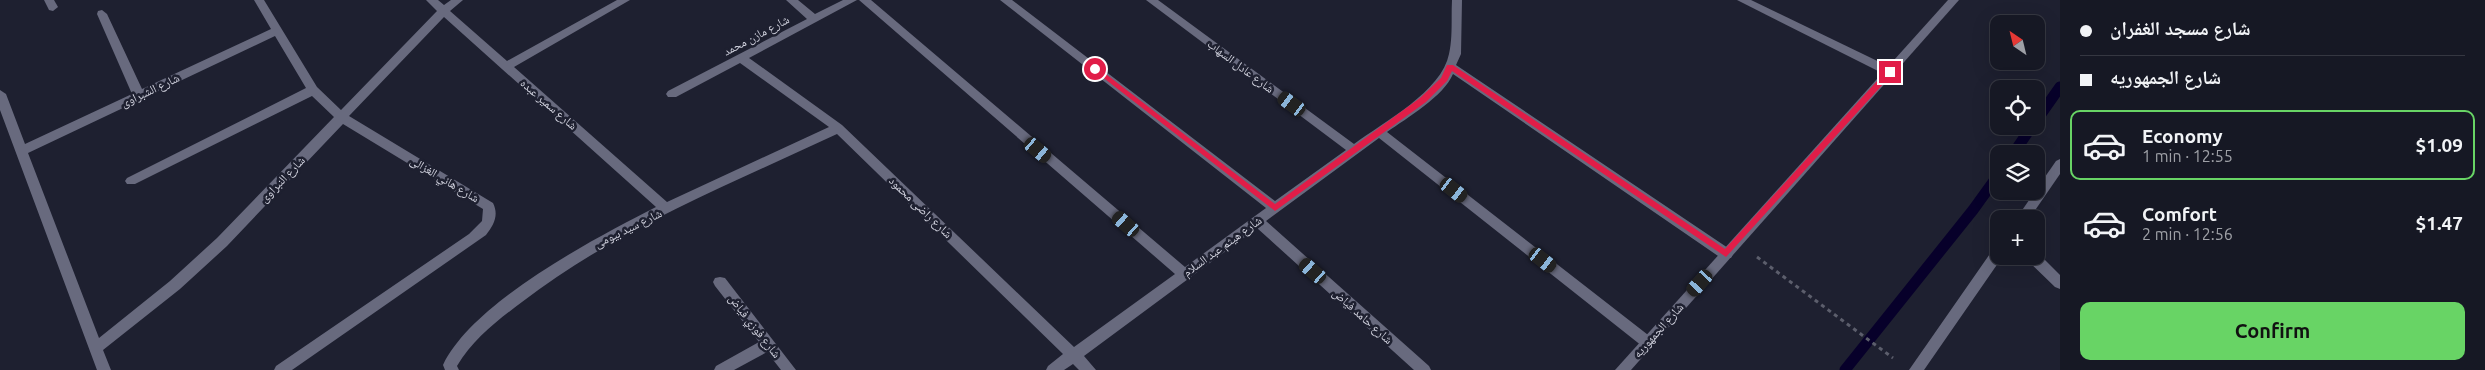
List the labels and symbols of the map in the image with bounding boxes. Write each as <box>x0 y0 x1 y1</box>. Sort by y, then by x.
street label: شارع مازن محمد <box>721 12 792 60</box>
north arrow <box>1990 15 2045 70</box>
street label: شارع عادل السهاب <box>1204 37 1277 97</box>
route start <box>1084 58 1106 80</box>
route end <box>1879 61 1901 83</box>
street label: شارع الشبراوى <box>119 71 182 111</box>
street label: شارع سمير عبده <box>517 76 580 134</box>
car <box>1275 89 1308 119</box>
car <box>1021 135 1054 165</box>
street label: شارع النبراوى <box>257 153 309 206</box>
street label: شارع هاني الغزالى <box>406 153 482 208</box>
street label: شارع راضى محمود <box>885 174 955 242</box>
car <box>1437 175 1470 205</box>
street label: شارع سيد بيومى <box>592 206 665 252</box>
car <box>1109 208 1142 240</box>
street label: شارع هيثم عبد السلام <box>1180 213 1265 280</box>
car <box>1526 245 1559 275</box>
car <box>1296 255 1329 287</box>
car <box>1684 267 1715 299</box>
street label: شارع حامد فياض <box>1329 286 1396 348</box>
street label: شارع فوزي فياض <box>723 292 784 363</box>
street label: شارع الجمهوريه <box>1630 300 1687 361</box>

